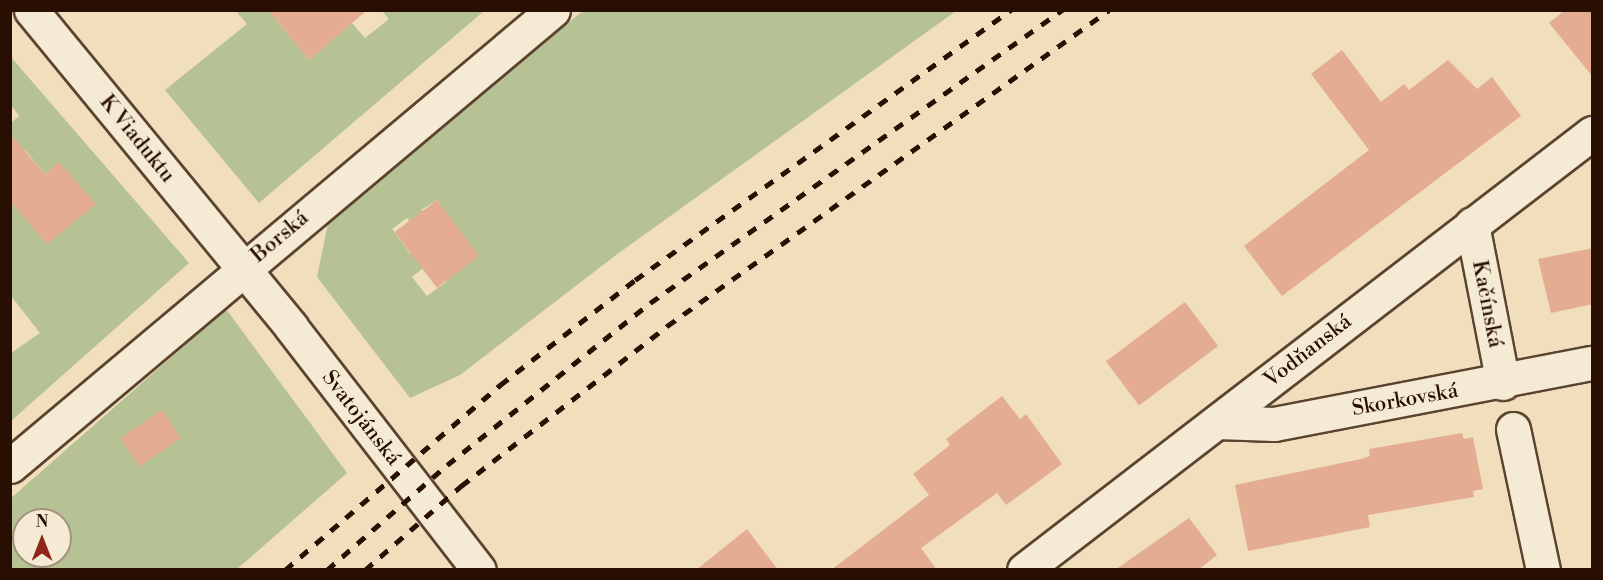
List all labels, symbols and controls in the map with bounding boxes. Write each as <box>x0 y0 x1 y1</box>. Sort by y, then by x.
street label: K Viaduktu <box>94 90 180 188</box>
street label: Borská <box>246 206 314 268</box>
street label: Kačínská <box>1466 258 1508 350</box>
street label: Vodňanská <box>1259 309 1357 393</box>
street label: Svatojánská <box>316 366 406 470</box>
street label: Skorkovská <box>1350 378 1460 422</box>
north arrow <box>12 508 72 568</box>
text: N <box>36 512 48 532</box>

